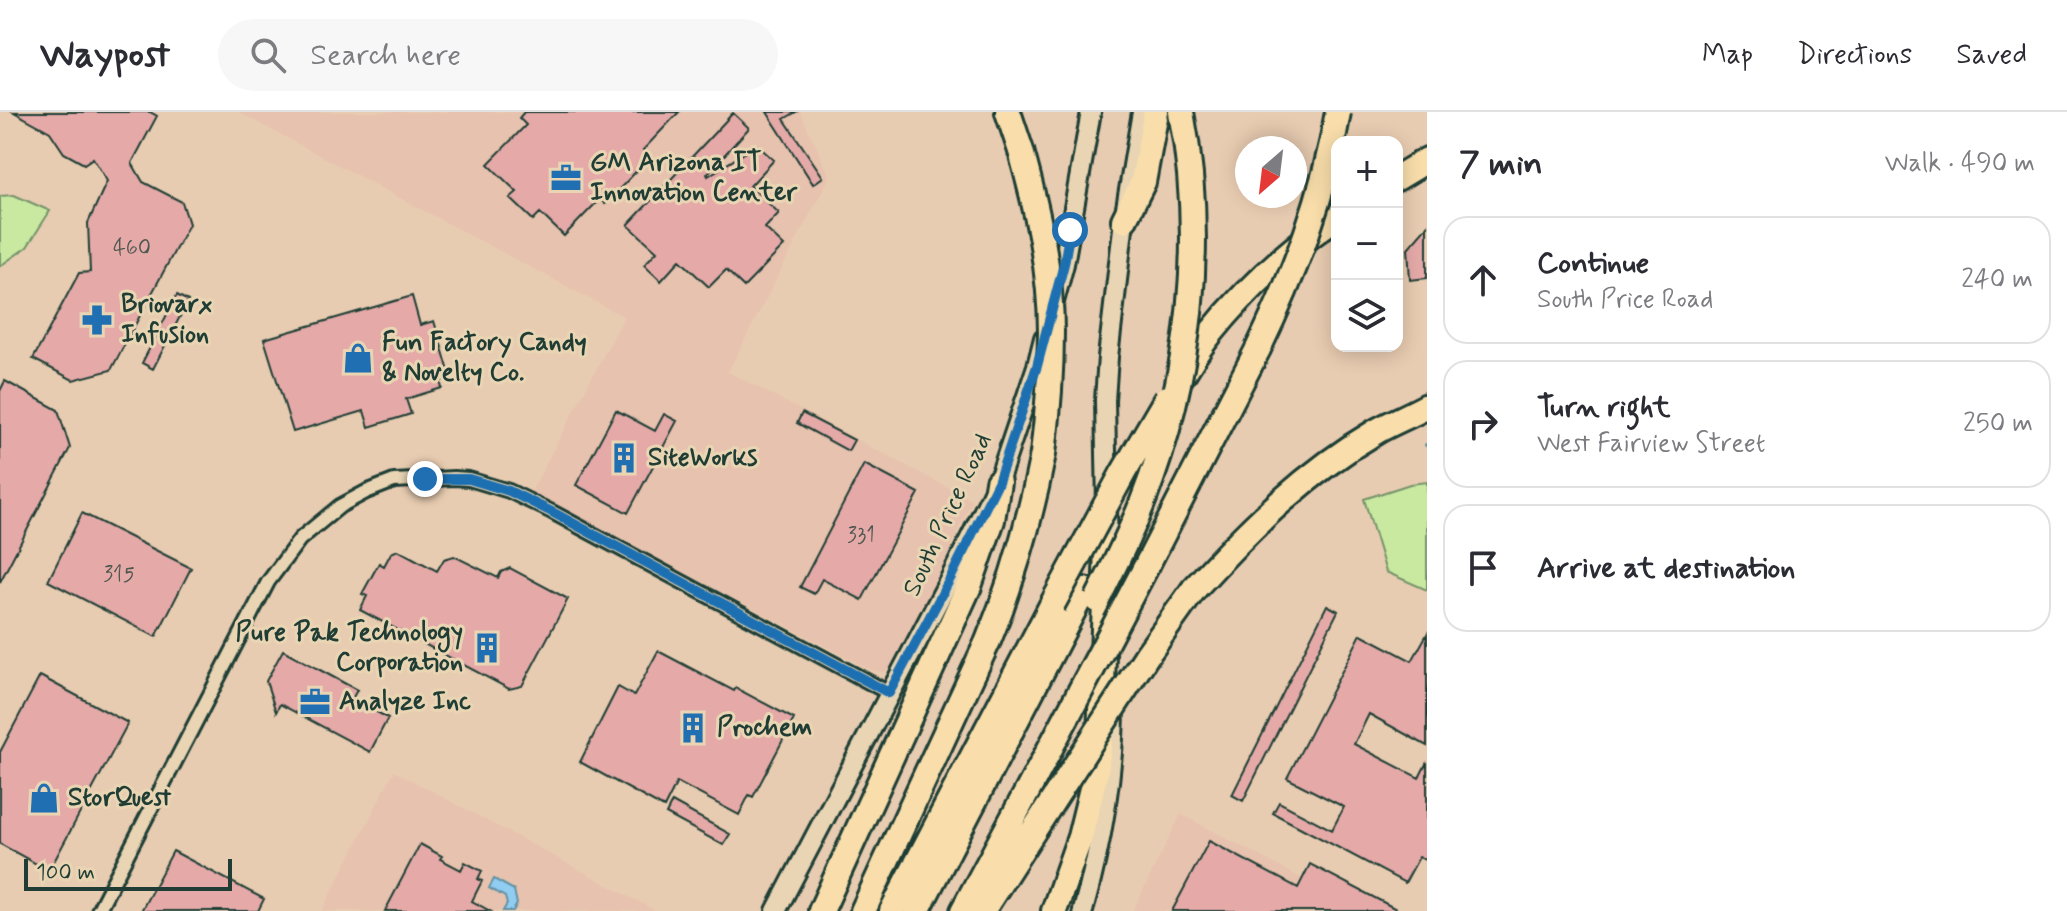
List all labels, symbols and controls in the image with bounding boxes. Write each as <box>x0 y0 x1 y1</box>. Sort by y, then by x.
search box <box>218 19 778 91</box>
text: Waypost <box>40 31 170 80</box>
icon: search <box>246 33 290 77</box>
text: Search here <box>310 36 461 75</box>
text: Map <box>1702 37 1753 74</box>
text: Directions <box>1797 37 1912 74</box>
text: Saved <box>1956 37 2027 74</box>
north arrow <box>1235 136 1307 208</box>
map controls <box>1331 136 1403 352</box>
button: + <box>1331 136 1403 208</box>
text: 7 min <box>1459 142 1543 187</box>
place label: GM Arizona IT Innovation Center <box>590 146 798 210</box>
text: Walk · 490 m <box>1885 147 2035 181</box>
office icon: GM Arizona IT Innovation Center <box>549 161 583 195</box>
button: − <box>1331 208 1403 280</box>
route start <box>1052 212 1088 248</box>
house number: 460 <box>113 234 151 262</box>
text: Continue <box>1537 244 1649 283</box>
icon: ahead <box>1461 258 1505 302</box>
text: 240 m <box>1961 263 2033 297</box>
button: layers <box>1331 280 1403 352</box>
text: South Price Road <box>1537 283 1713 317</box>
place label: Briovarx Infusion <box>121 288 212 352</box>
pharmacy icon: Briovarx Infusion <box>80 303 114 337</box>
place label: Fun Factory Candy & Novelty Co. <box>382 326 587 390</box>
shop icon: Fun Factory Candy & Novelty Co. <box>341 341 375 375</box>
text: Turn right <box>1537 388 1670 427</box>
icon: right <box>1461 402 1505 446</box>
text: 250 m <box>1963 407 2033 441</box>
text: West Fairview Street <box>1537 427 1766 461</box>
street label: South Price Road <box>895 428 1001 602</box>
building icon: SiteWorks <box>607 441 641 475</box>
place label: SiteWorks <box>648 441 757 475</box>
route end <box>407 461 443 497</box>
house number: 331 <box>847 522 875 550</box>
icon: arrive <box>1461 546 1505 590</box>
text: Arrive at destination <box>1537 549 1795 588</box>
house number: 315 <box>103 561 135 589</box>
place label: Pure Pak Technology Corporation <box>235 616 463 680</box>
building icon: Pure Pak Technology Corporation <box>470 631 504 665</box>
office icon: Analyze Inc <box>298 685 332 719</box>
place label: Analyze Inc <box>339 685 471 719</box>
building icon: Prochem <box>676 711 710 745</box>
place label: Prochem <box>717 711 812 745</box>
shop icon: StorQuest <box>27 781 61 815</box>
place label: StorQuest <box>68 781 172 815</box>
scale bar <box>24 855 232 891</box>
text: 100 m <box>36 859 95 887</box>

